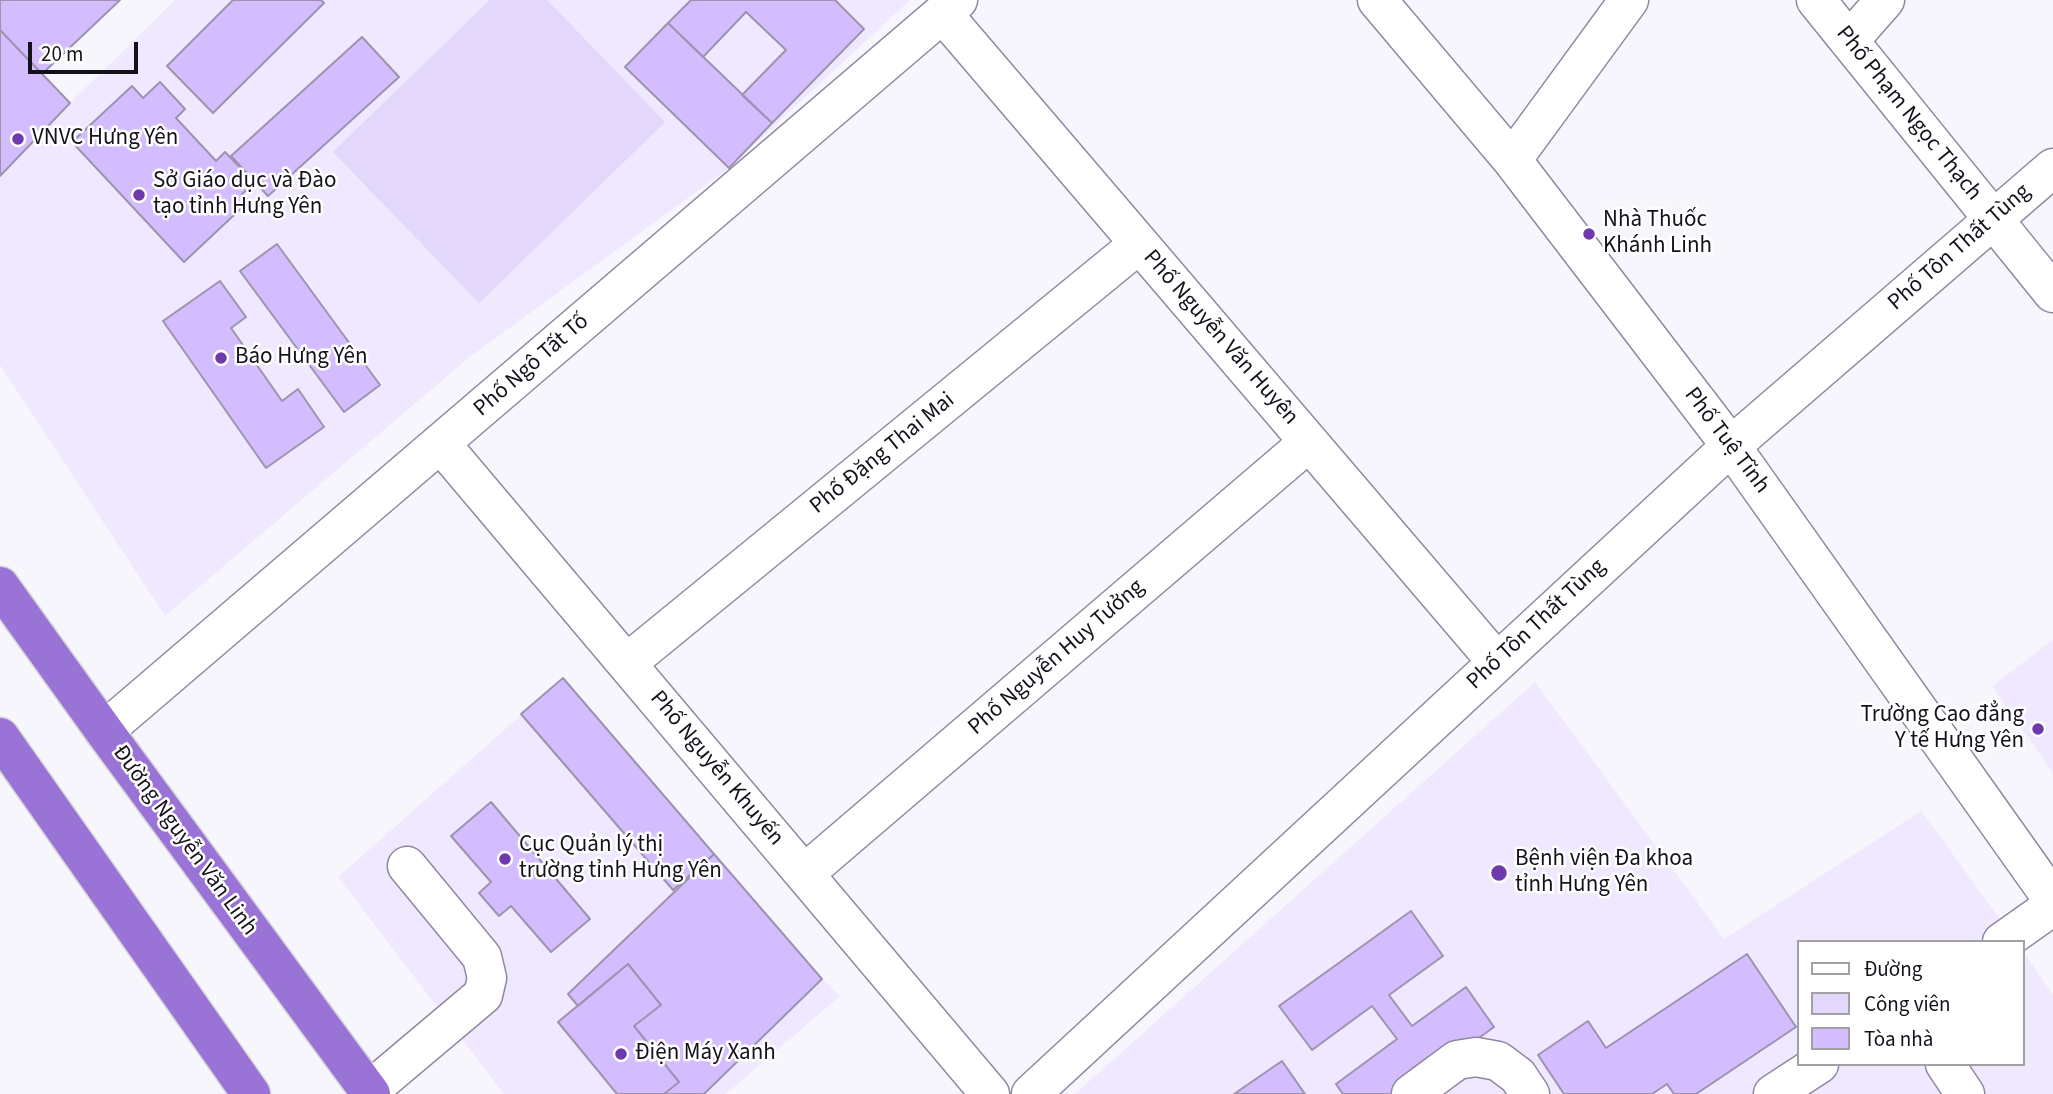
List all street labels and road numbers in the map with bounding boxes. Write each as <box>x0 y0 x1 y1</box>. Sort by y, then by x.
street label: Phố Phạm Ngọc Thạch <box>1829 21 1987 207</box>
street label: Phố Tôn Thất Tùng <box>1883 179 2037 317</box>
street label: Phố Nguyễn Văn Huyên <box>1136 245 1304 431</box>
street label: Phố Ngô Tất Tố <box>469 309 595 423</box>
street label: Phố Tuệ Tĩnh <box>1677 383 1775 499</box>
street label: Phố Đặng Thai Mai <box>805 387 961 521</box>
street label: Phố Tôn Thất Tùng <box>1462 554 1612 696</box>
street label: Phố Nguyễn Huy Tưởng <box>963 574 1151 742</box>
street label: Phố Nguyễn Khuyến <box>643 686 789 852</box>
street label: Đường Nguyễn Văn Linh <box>106 740 262 942</box>

